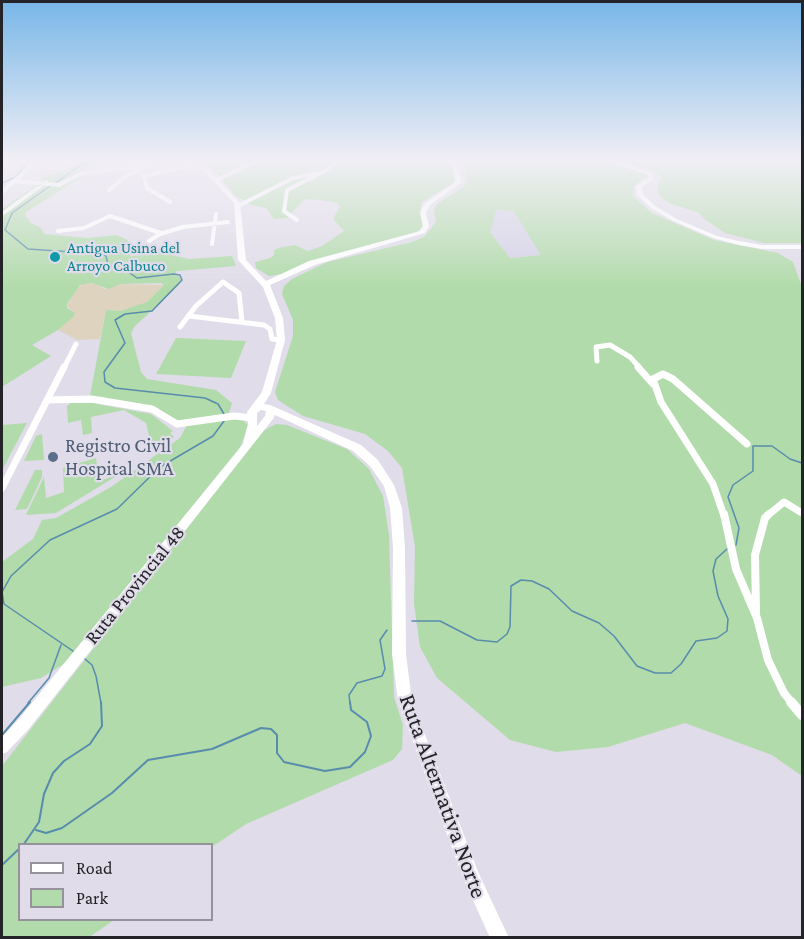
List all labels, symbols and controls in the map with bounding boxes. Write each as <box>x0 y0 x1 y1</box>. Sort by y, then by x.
place label: Antigua Usina del Arroyo Calbuco <box>67 238 180 276</box>
marker: Antigua Usina del Arroyo Calbuco <box>48 250 62 264</box>
place label: Registro Civil Hospital SMA <box>65 434 174 481</box>
marker: Registro Civil Hospital SMA <box>46 450 60 464</box>
street label: Ruta Provincial 48 <box>80 521 190 649</box>
street label: Ruta Alternativa Norte <box>393 690 493 902</box>
legend <box>18 843 213 921</box>
text: Road <box>76 858 113 878</box>
text: Park <box>76 888 108 908</box>

